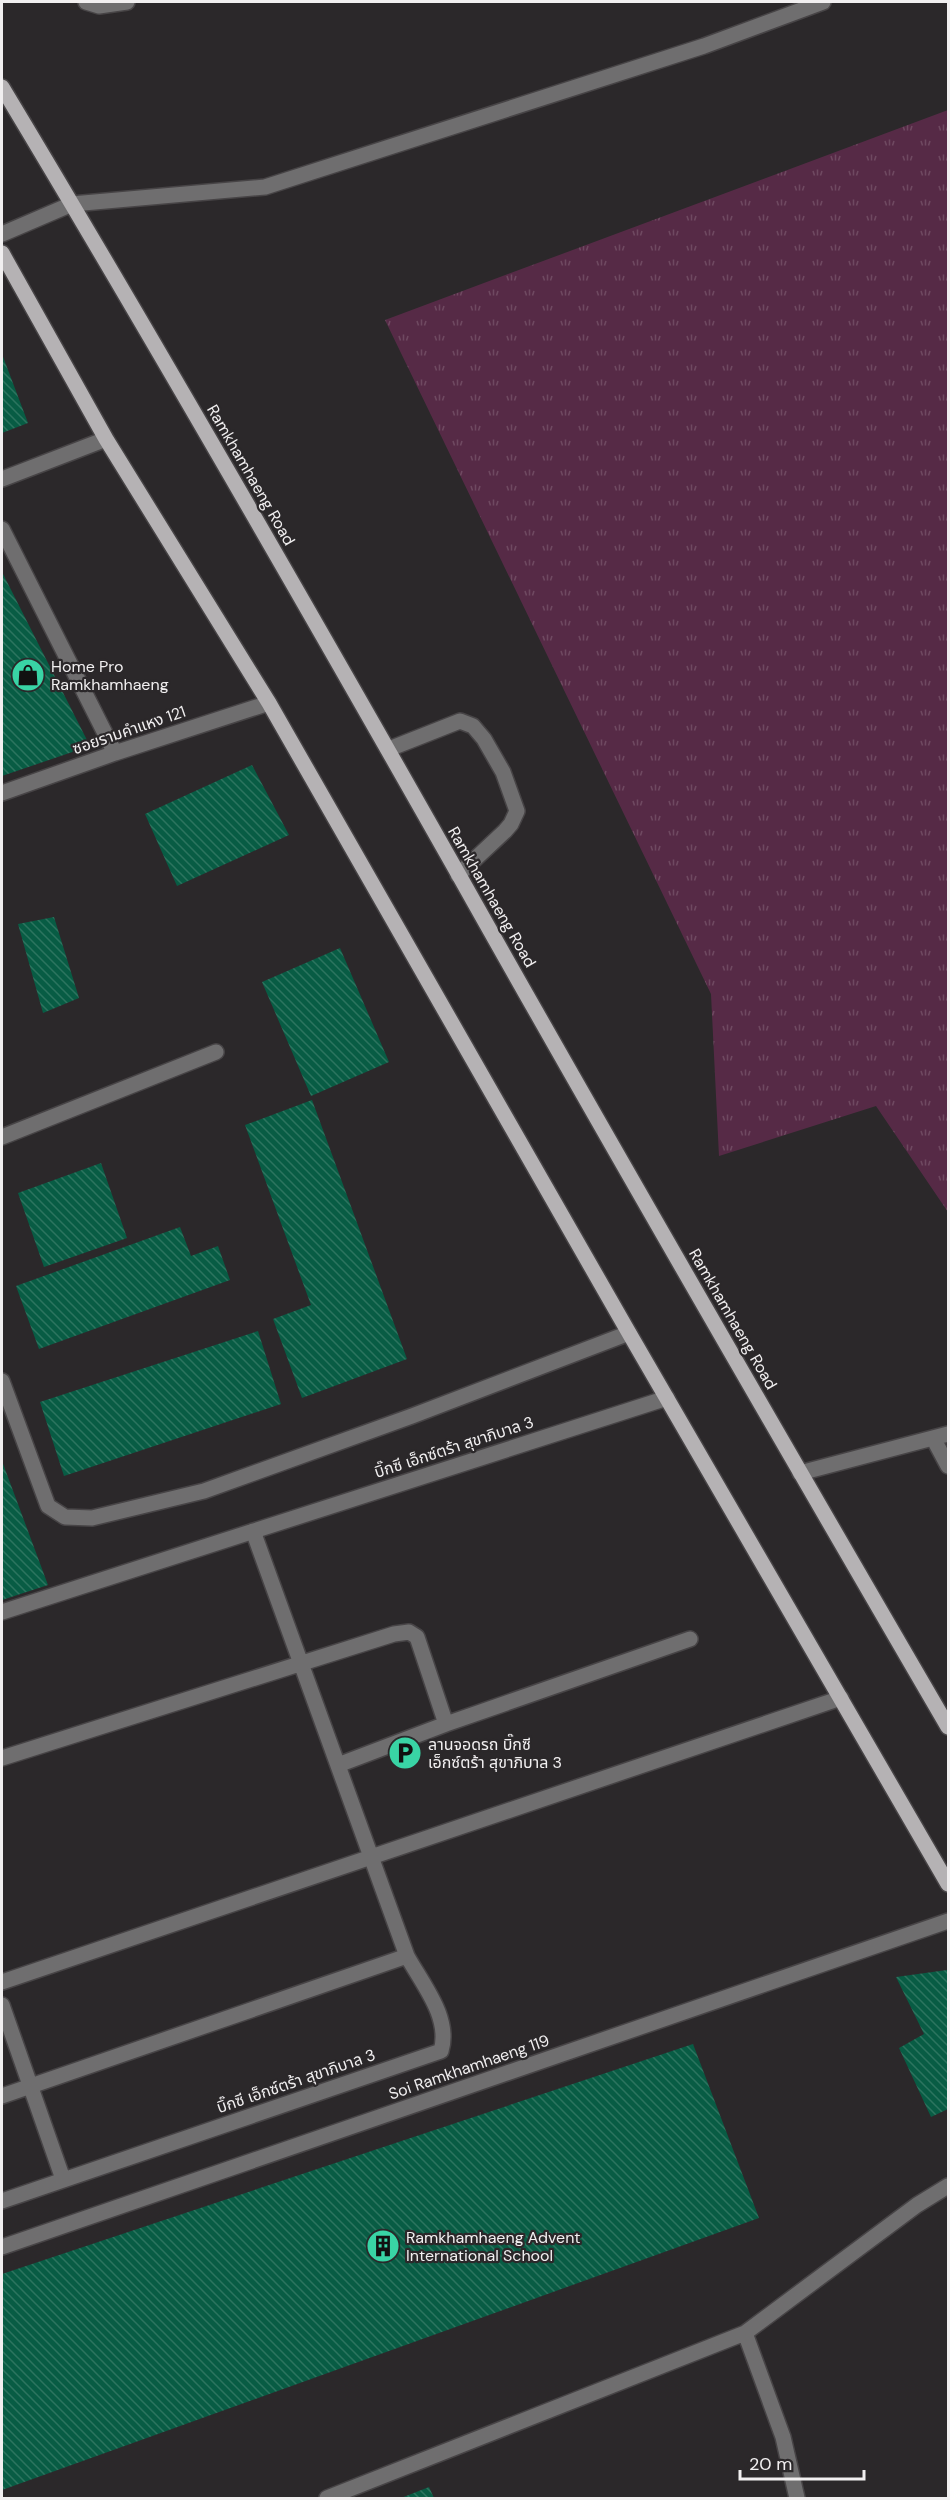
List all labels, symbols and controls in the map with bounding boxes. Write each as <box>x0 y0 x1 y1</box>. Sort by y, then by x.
street label: Ramkhamhaeng Road <box>202 401 300 549</box>
place label: Home Pro Ramkhamhaeng <box>51 656 169 695</box>
shop icon: Home Pro Ramkhamhaeng <box>10 657 46 693</box>
street label: ซอยรามคำแหง 121 <box>70 701 188 759</box>
street label: Ramkhamhaeng Road <box>443 823 541 971</box>
street label: Ramkhamhaeng Road <box>684 1245 782 1393</box>
street label: บิ๊กซี เอ็กซ์ตร้า สุขาภิบาล 3 <box>372 1411 536 1483</box>
place label: ลานจอดรถ บิ๊กซี เอ็กซ์ตร้า สุขาภิบาล 3 <box>428 1733 562 1773</box>
parking icon: ลานจอดรถ บิ๊กซี เอ็กซ์ตร้า สุขาภิบาล 3 <box>387 1735 423 1771</box>
street label: Soi Ramkhamhaeng 119 <box>386 2030 552 2104</box>
street label: บิ๊กซี เอ็กซ์ตร้า สุขาภิบาล 3 <box>214 2044 378 2118</box>
place label: Ramkhamhaeng Advent International School <box>406 2227 581 2266</box>
building icon: Ramkhamhaeng Advent International School <box>365 2228 401 2264</box>
scale bar <box>740 2443 864 2481</box>
text: 20 m <box>749 2452 792 2476</box>

